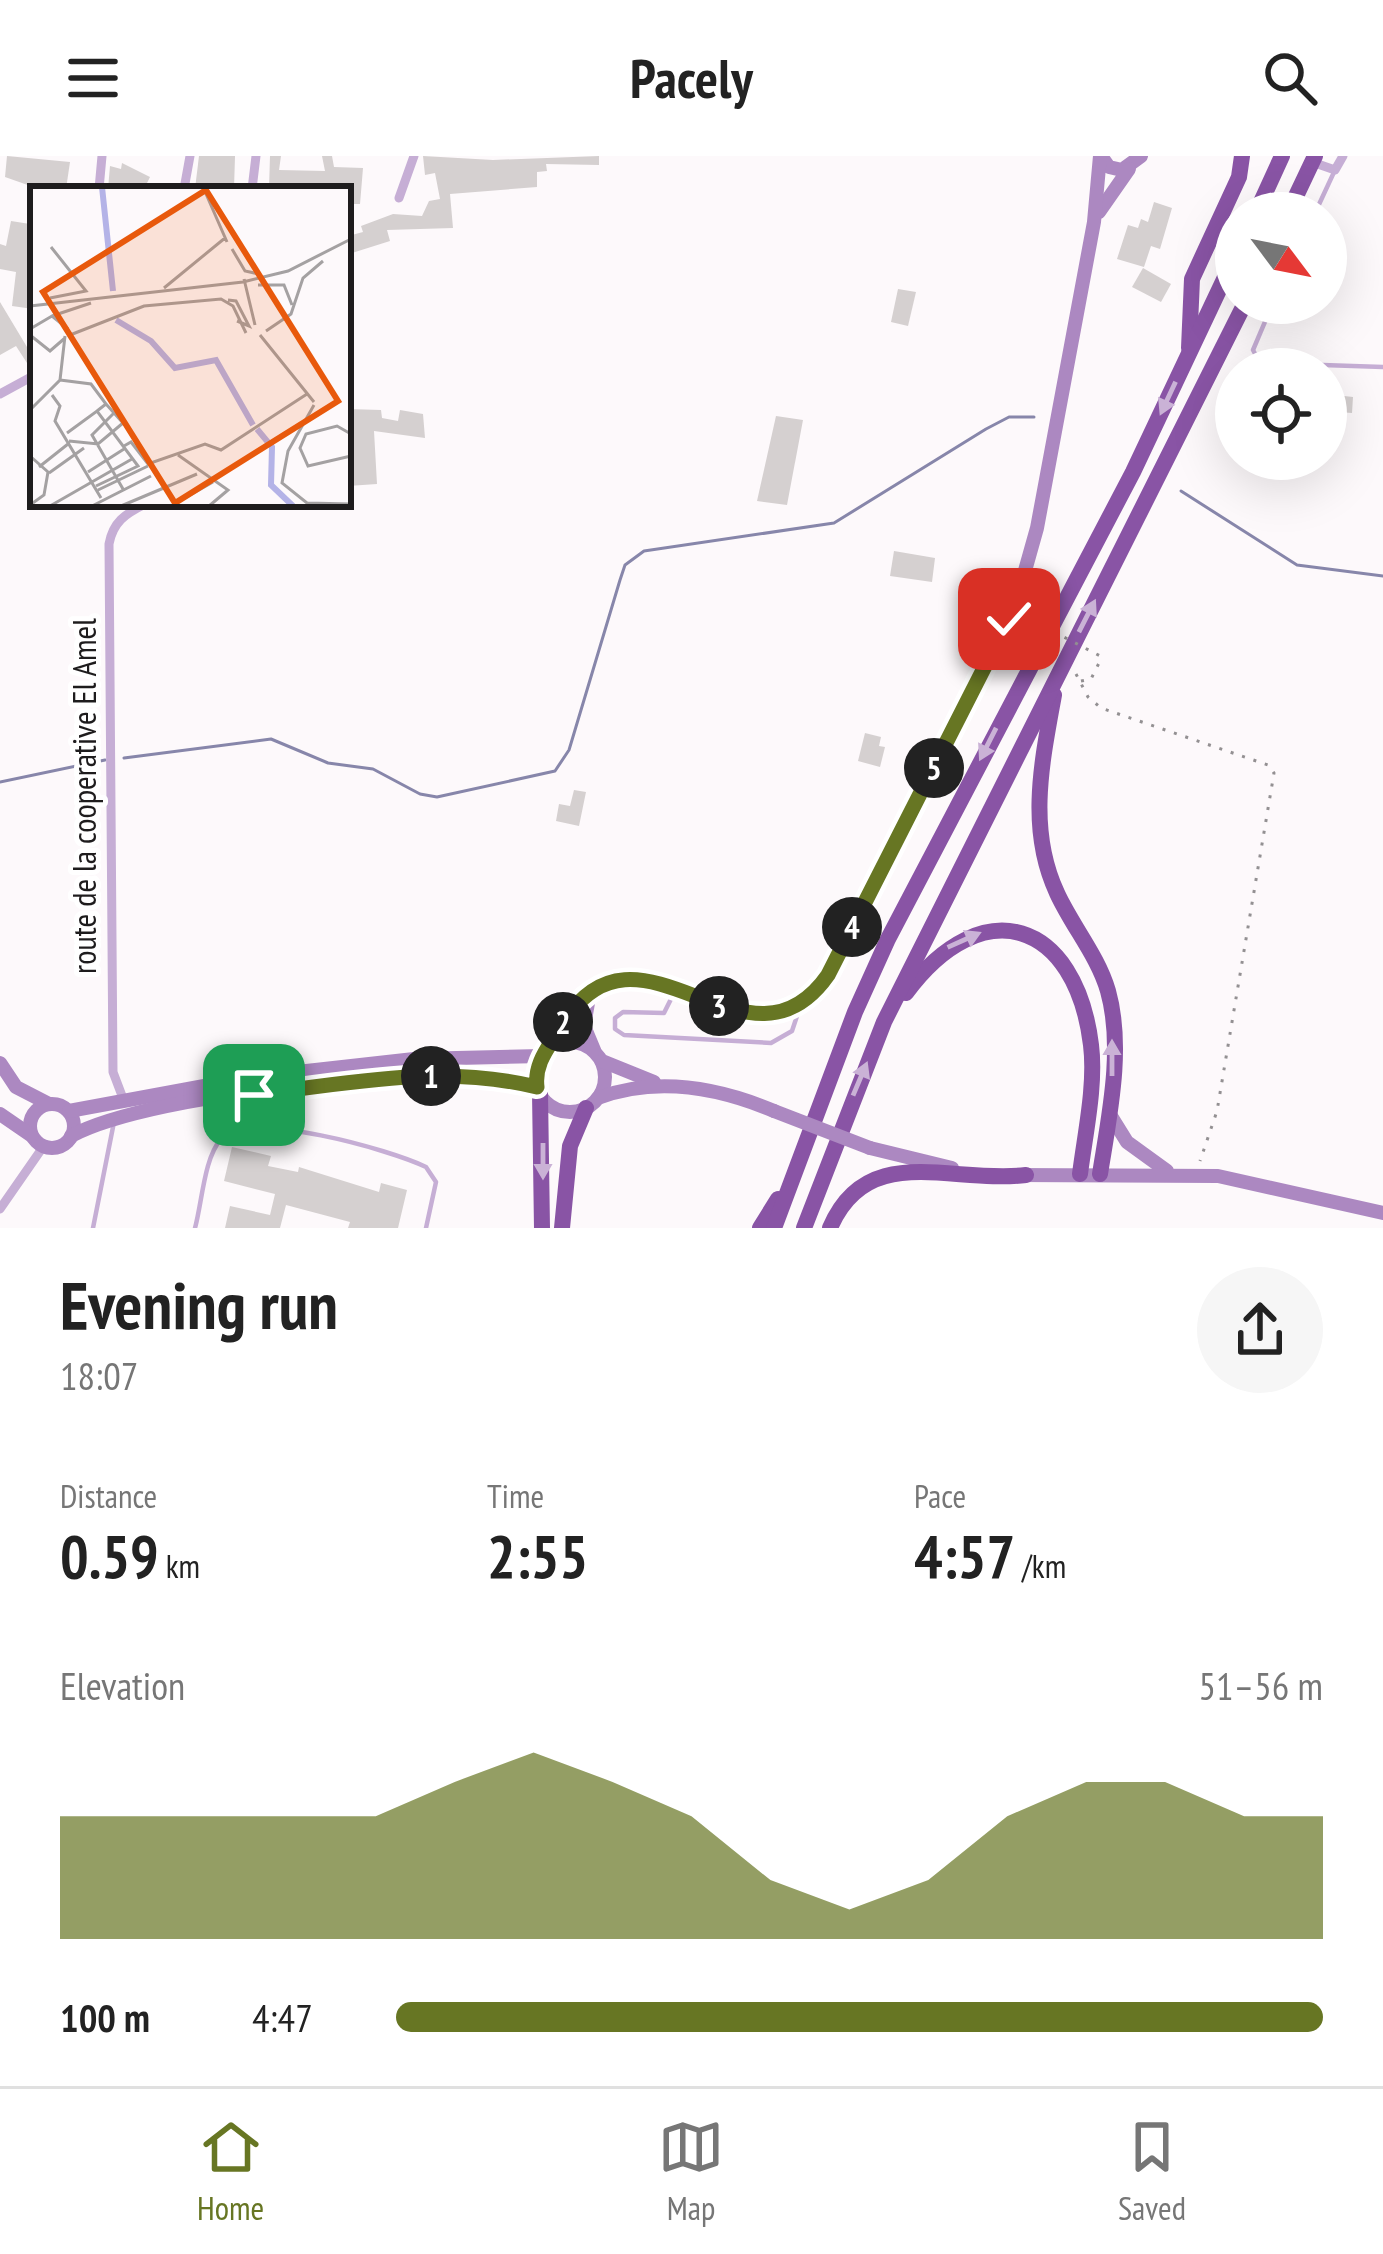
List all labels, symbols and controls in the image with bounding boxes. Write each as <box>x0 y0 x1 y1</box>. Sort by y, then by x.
text: Pacely <box>630 43 753 113</box>
icon: menu <box>60 45 126 111</box>
icon: search <box>1257 45 1323 111</box>
inset map <box>30 186 351 507</box>
north arrow <box>1215 192 1347 324</box>
map controls <box>1215 192 1347 480</box>
button: locate <box>1215 348 1347 480</box>
one-way arrow <box>1158 381 1178 416</box>
pin <box>958 568 1060 670</box>
icon: check <box>976 586 1042 652</box>
one-way arrow <box>1076 599 1096 633</box>
street label: route de la cooperative El Amel <box>62 618 105 974</box>
one-way arrow <box>978 726 999 761</box>
pin: 5 <box>904 738 964 798</box>
text: 5 <box>926 746 942 789</box>
pin: 4 <box>822 897 882 957</box>
text: 4 <box>844 905 860 948</box>
one-way arrow <box>947 929 982 949</box>
pin: 3 <box>689 976 749 1036</box>
text: 3 <box>711 984 727 1027</box>
pin: 2 <box>533 992 593 1052</box>
text: 2 <box>555 1000 571 1043</box>
one-way arrow <box>1102 1038 1122 1076</box>
pin <box>203 1044 305 1146</box>
pin: 1 <box>401 1046 461 1106</box>
text: 1 <box>423 1054 439 1097</box>
one-way arrow <box>851 1061 870 1097</box>
icon: arrive <box>221 1062 287 1128</box>
one-way arrow <box>533 1143 553 1181</box>
text: Evening run <box>60 1262 338 1347</box>
button: share <box>1197 1267 1323 1393</box>
text: 18:07 <box>60 1350 138 1401</box>
text: Distance <box>60 1474 157 1517</box>
text: Time <box>487 1474 544 1517</box>
text: Pace <box>914 1474 966 1517</box>
text: 0.59 <box>60 1517 159 1595</box>
text: 2:55 <box>487 1517 588 1595</box>
text: 4:57 <box>914 1517 1015 1595</box>
text: km <box>159 1544 200 1587</box>
text: /km <box>1015 1544 1066 1587</box>
text: Elevation <box>60 1660 185 1711</box>
text: 51–56 m <box>1198 1660 1323 1711</box>
text: 100 m <box>60 1992 150 2043</box>
text: 4:47 <box>252 1992 313 2043</box>
tab: Home <box>197 2114 264 2229</box>
tab: Map <box>658 2114 724 2229</box>
tab: Saved <box>1118 2114 1186 2229</box>

